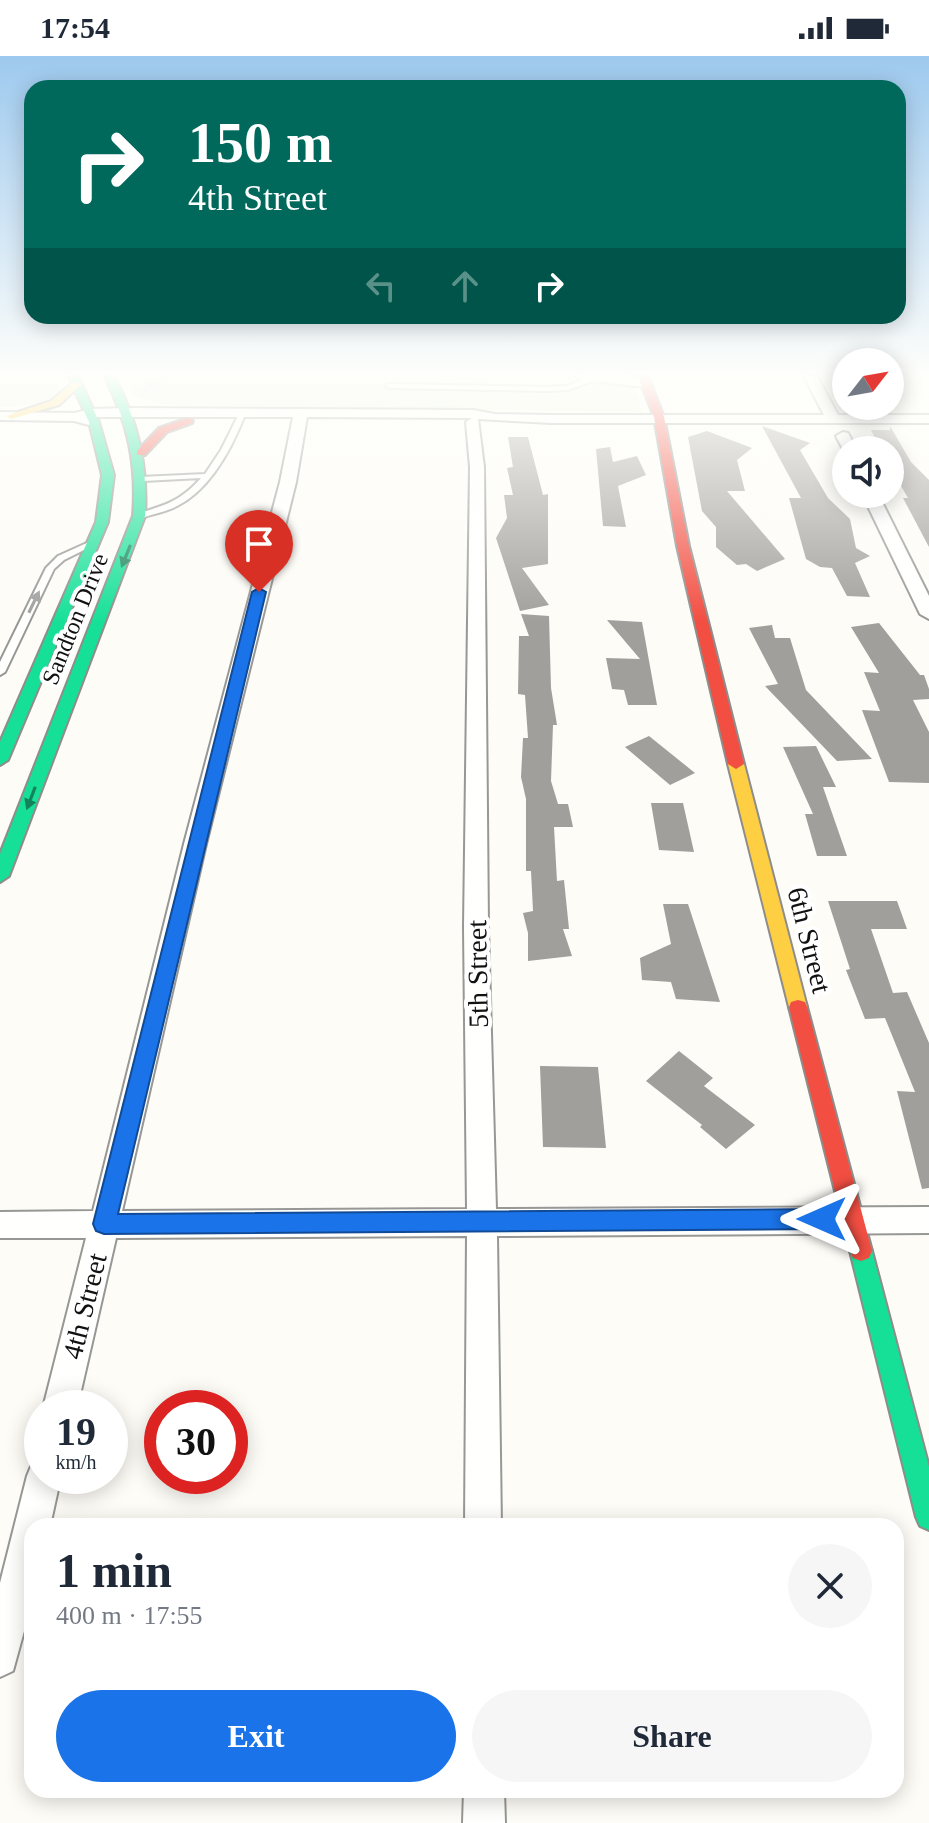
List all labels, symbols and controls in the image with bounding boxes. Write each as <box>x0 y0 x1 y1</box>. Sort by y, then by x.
text: 17:54 <box>40 11 110 44</box>
icon: right <box>56 112 160 216</box>
text: 150 m <box>188 112 333 174</box>
text: 4th Street <box>188 178 327 218</box>
icon: left <box>359 264 403 308</box>
icon: ahead <box>443 264 487 308</box>
icon: right <box>527 264 571 308</box>
north arrow <box>832 348 904 420</box>
map controls <box>832 348 904 508</box>
button: sound <box>832 436 904 508</box>
pin <box>225 510 293 592</box>
icon: arrive <box>237 522 281 566</box>
one-way arrow <box>119 544 132 568</box>
street label: Sandton Drive <box>37 550 113 688</box>
one-way arrow <box>27 590 41 614</box>
one-way arrow <box>24 786 37 810</box>
street label: 6th Street <box>781 884 838 997</box>
street label: 5th Street <box>461 919 494 1028</box>
position arrow <box>780 1177 864 1261</box>
street label: 4th Street <box>56 1250 113 1362</box>
speed limit sign: 30 <box>144 1390 248 1494</box>
text: 19 <box>56 1409 96 1454</box>
text: km/h <box>55 1451 97 1473</box>
text: 1 min <box>56 1544 172 1597</box>
button: close <box>788 1544 872 1628</box>
text: 400 m · 17:55 <box>56 1601 203 1630</box>
button: Exit <box>56 1690 456 1782</box>
button: Share <box>472 1690 872 1782</box>

